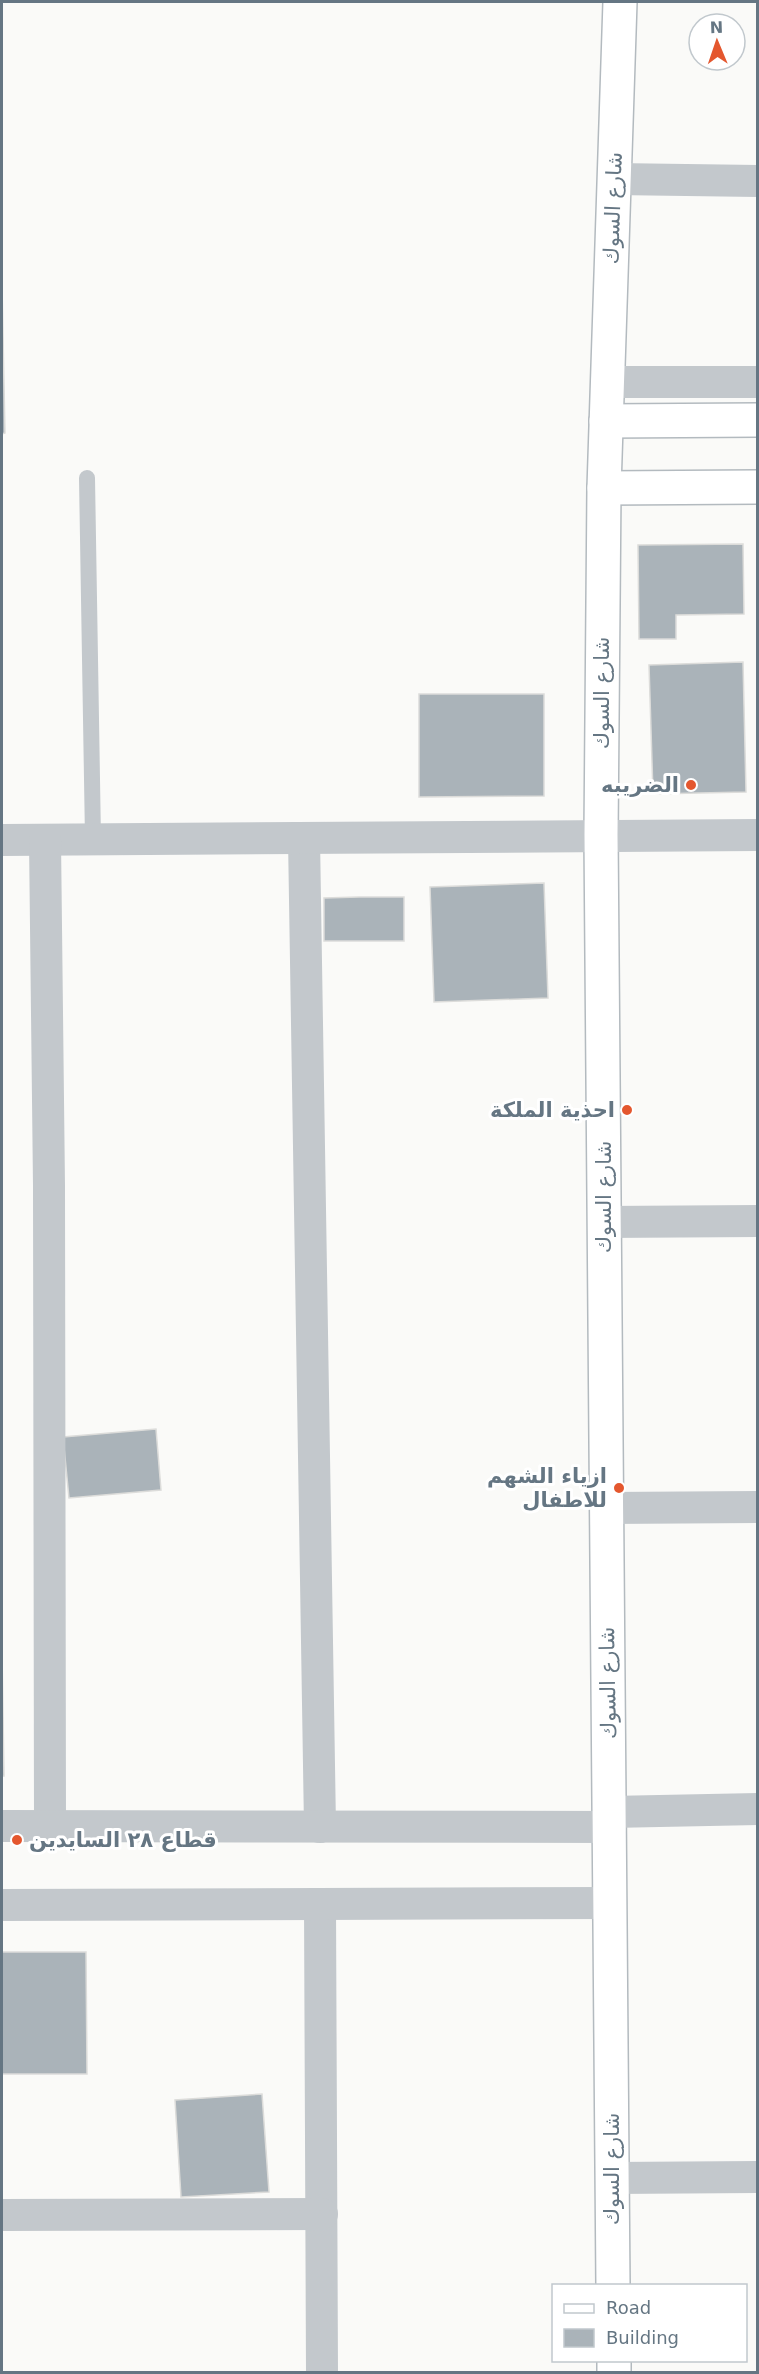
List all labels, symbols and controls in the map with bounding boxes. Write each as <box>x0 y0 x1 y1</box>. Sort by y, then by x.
north arrow <box>687 12 747 72</box>
text: N <box>709 18 724 37</box>
street label: شارع السوك <box>599 151 627 265</box>
street label: شارع السوك <box>590 637 614 749</box>
place label: الضريبه <box>601 773 679 797</box>
marker: الضريبه <box>684 778 698 792</box>
place label: احذية الملكة <box>490 1098 615 1122</box>
marker: احذية الملكة <box>620 1103 634 1117</box>
street label: شارع السوك <box>592 1141 616 1253</box>
place label: ازياء الشهم للاطفال <box>487 1464 607 1512</box>
marker: ازياء الشهم للاطفال <box>612 1481 626 1495</box>
street label: شارع السوك <box>595 1627 621 1739</box>
place label: قطاع ٢٨ السايدين <box>29 1828 217 1852</box>
marker: قطاع ٢٨ السايدين <box>10 1833 24 1847</box>
street label: شارع السوك <box>600 2113 624 2225</box>
legend <box>552 2284 747 2362</box>
text: Road <box>606 2297 651 2318</box>
text: Building <box>606 2327 679 2348</box>

